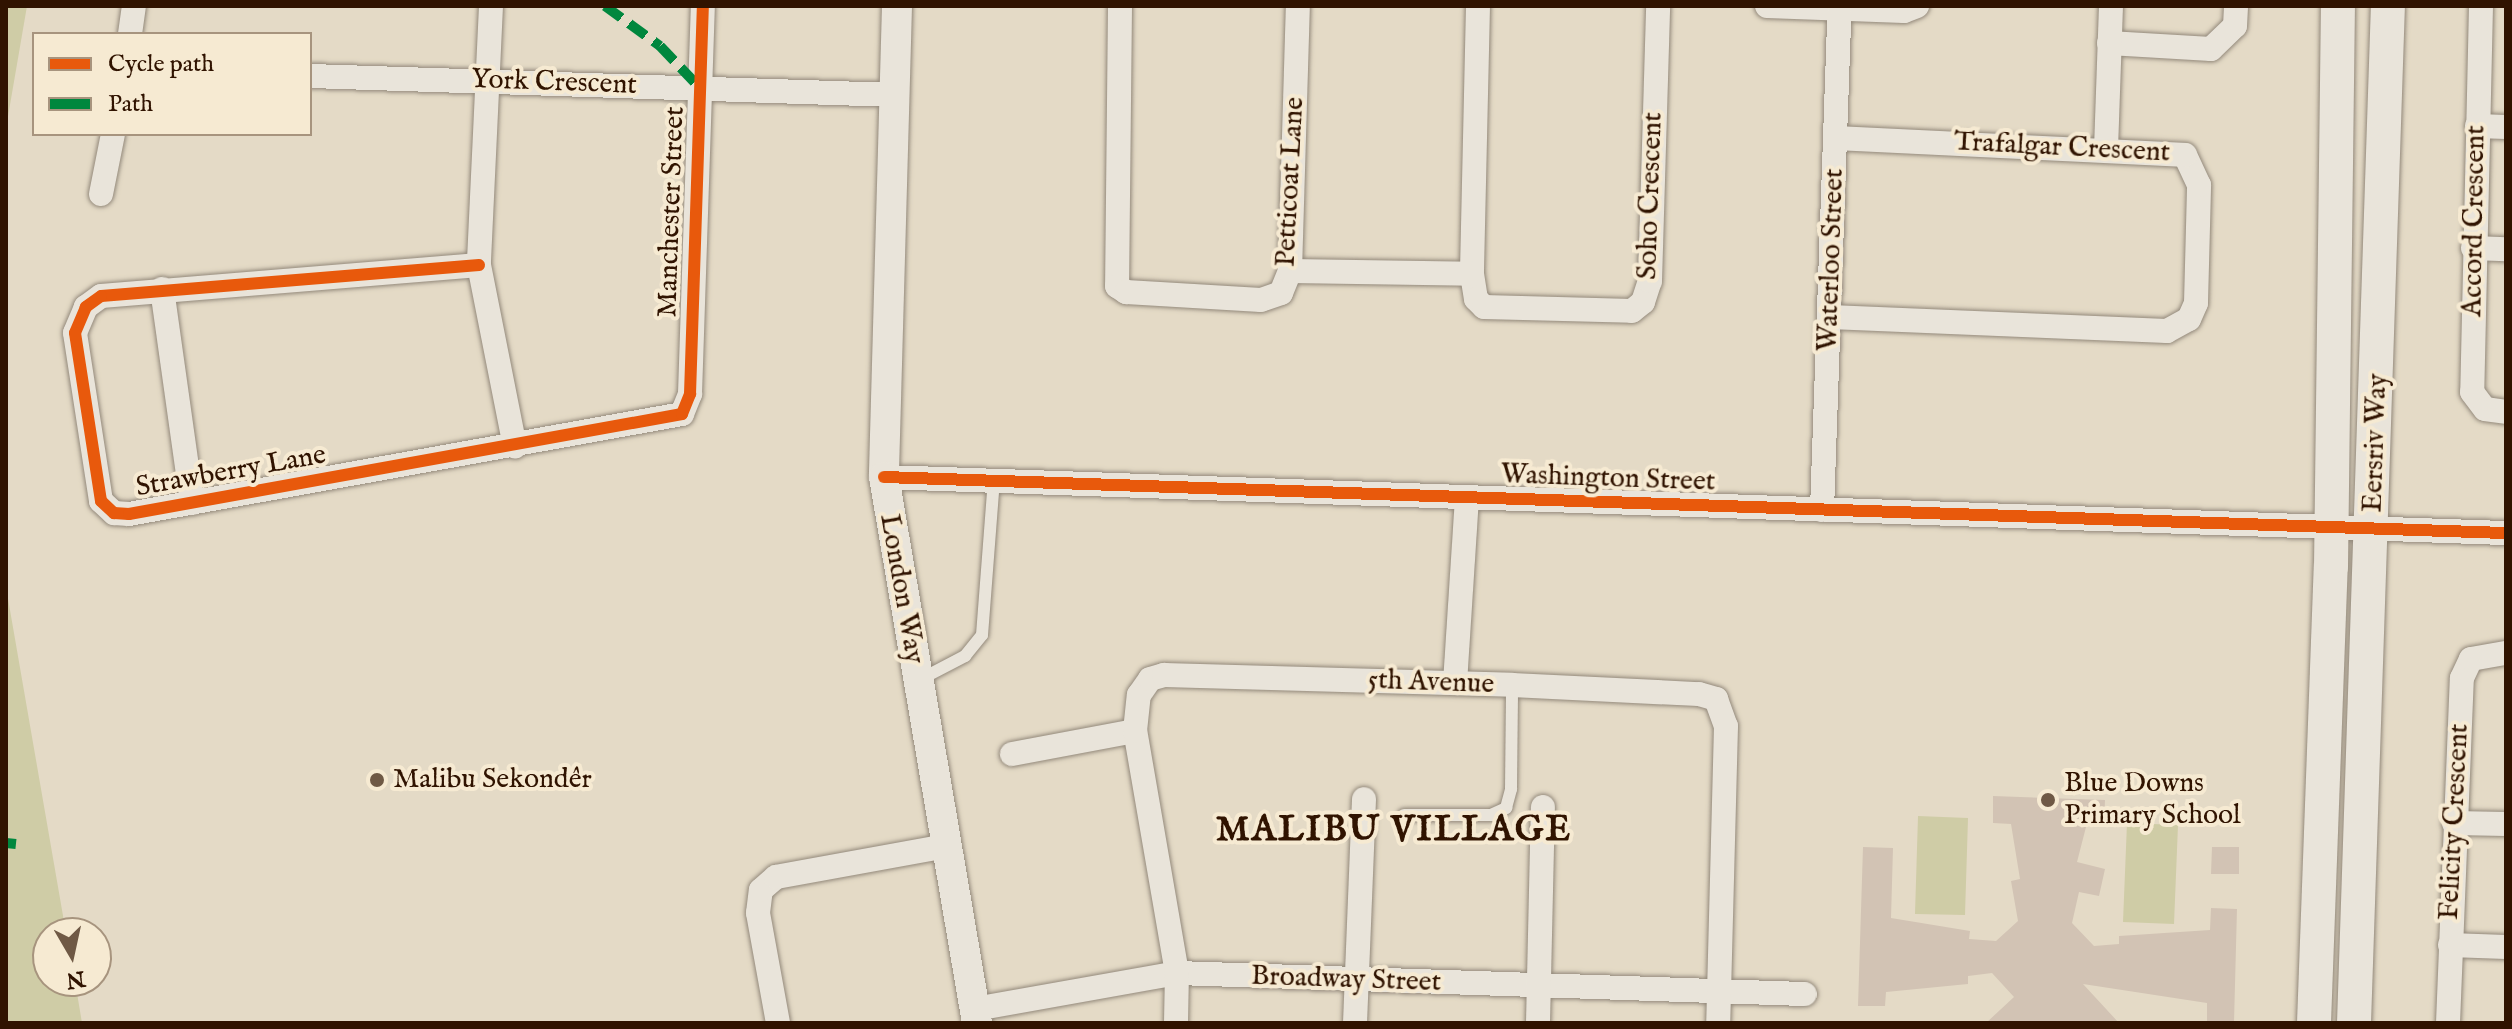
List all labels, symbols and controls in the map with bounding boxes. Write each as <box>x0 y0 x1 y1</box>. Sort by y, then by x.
legend <box>32 32 312 136</box>
text: Cycle path <box>108 49 214 80</box>
street label: York Crescent <box>471 63 637 103</box>
text: Path <box>108 89 153 120</box>
street label: Petticoat Lane <box>1270 96 1312 268</box>
street label: Manchester Street <box>652 106 692 318</box>
street label: Soho Crescent <box>1631 112 1671 280</box>
street label: Accord Crescent <box>2457 125 2493 317</box>
street label: Trafalgar Crescent <box>1953 126 2171 170</box>
street label: Waterloo Street <box>1812 168 1852 352</box>
street label: Eersriv Way <box>2357 373 2395 513</box>
street label: Strawberry Lane <box>133 439 329 505</box>
street label: Washington Street <box>1500 458 1716 500</box>
street label: London Way <box>871 511 931 667</box>
street label: 5th Avenue <box>1367 664 1495 702</box>
street label: Felicity Crescent <box>2433 723 2477 921</box>
place label: Malibu Sekondêr <box>393 763 592 797</box>
place label: Blue Downs Primary School <box>2064 767 2241 833</box>
marker: Malibu Sekondêr <box>368 771 386 789</box>
marker: Blue Downs Primary School <box>2039 791 2057 809</box>
district label: MALIBU VILLAGE <box>1216 809 1572 853</box>
north arrow <box>32 917 112 997</box>
street label: Broadway Street <box>1250 960 1442 1000</box>
text: N <box>64 963 87 994</box>

